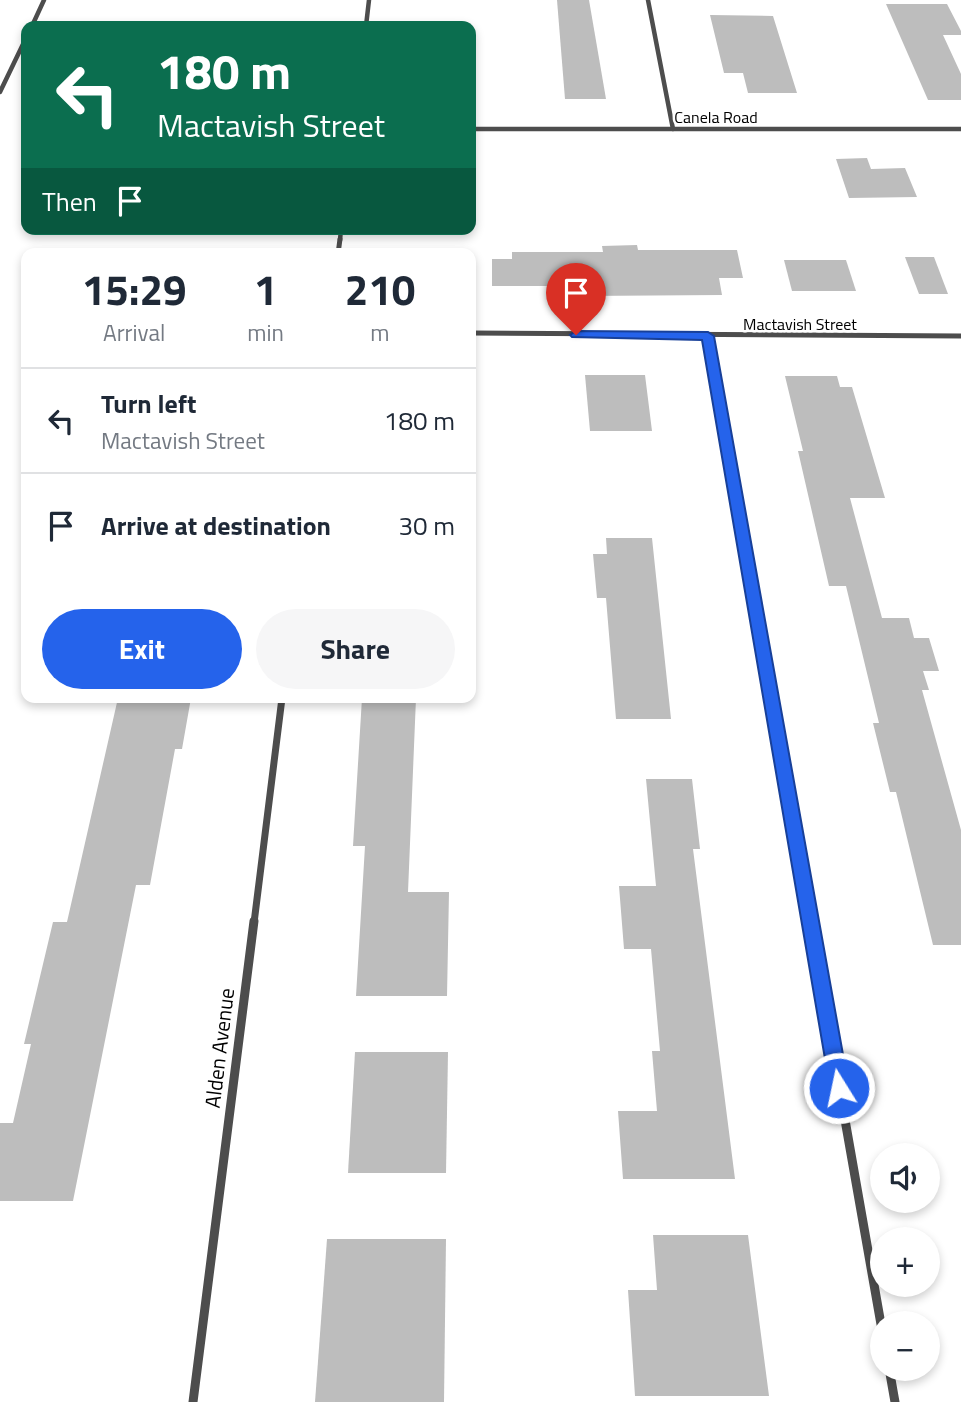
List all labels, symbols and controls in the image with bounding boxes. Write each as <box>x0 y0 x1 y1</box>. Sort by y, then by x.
text: 180 m <box>157 33 291 108</box>
icon: left <box>42 49 133 140</box>
text: Mactavish Street <box>157 101 385 149</box>
street label: Canela Road <box>674 105 758 129</box>
text: Then <box>42 182 97 221</box>
icon: arrive <box>111 182 149 220</box>
text: 15:29 <box>82 257 187 321</box>
text: 1 <box>254 257 277 321</box>
text: 210 <box>345 257 415 321</box>
pin <box>546 263 606 335</box>
icon: arrive <box>557 274 595 312</box>
street label: Mactavish Street <box>743 312 857 336</box>
text: Arrival <box>103 315 165 350</box>
text: min <box>247 315 284 350</box>
text: m <box>370 315 390 350</box>
text: Turn left <box>101 384 196 423</box>
text: 180 m <box>384 401 455 440</box>
icon: left <box>42 402 80 440</box>
text: Mactavish Street <box>101 423 265 458</box>
text: Arrive at destination <box>101 506 331 545</box>
text: 30 m <box>398 506 455 545</box>
icon: arrive <box>42 507 80 545</box>
button: Exit <box>42 609 242 689</box>
button: Share <box>256 609 455 689</box>
street label: Alden Avenue <box>196 986 242 1110</box>
position arrow <box>802 1051 876 1125</box>
map controls <box>870 1143 940 1381</box>
button: sound <box>870 1143 940 1213</box>
button: + <box>870 1227 940 1297</box>
button: − <box>870 1311 940 1381</box>

